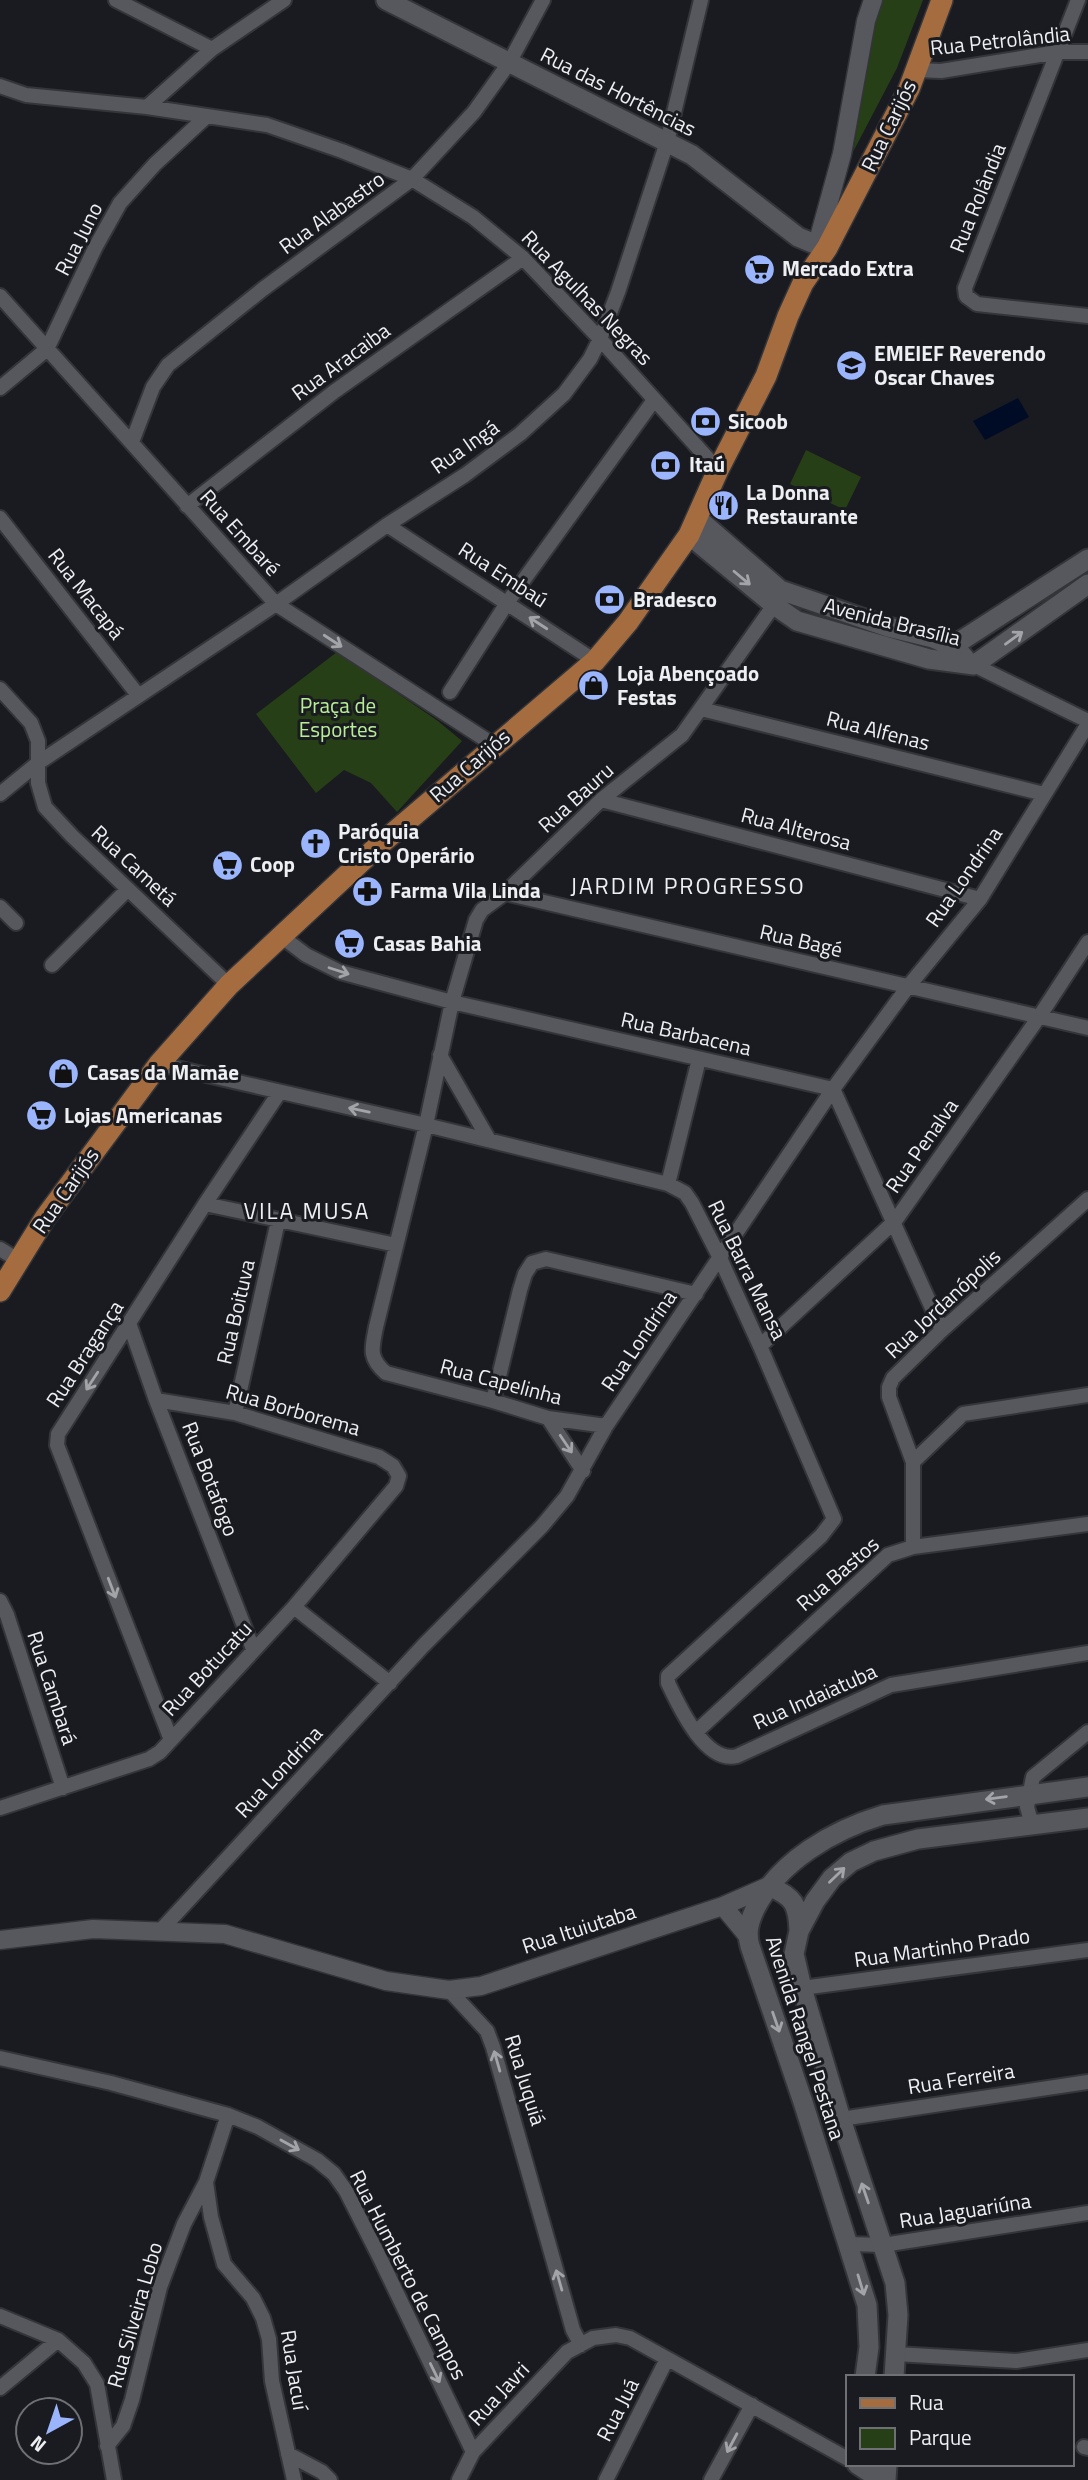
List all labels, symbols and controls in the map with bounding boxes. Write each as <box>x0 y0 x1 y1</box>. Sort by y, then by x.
street label: Rua Petrolândia <box>928 17 1072 63</box>
street label: Rua das Hortências <box>535 38 702 144</box>
street label: Rua Carijós <box>852 74 924 177</box>
street label: Rua Rolândia <box>941 137 1014 257</box>
street label: Rua Alabastro <box>272 163 391 262</box>
street label: Rua Juno <box>46 196 110 281</box>
street label: Rua Agulhas Negras <box>515 222 661 372</box>
supermarket icon: Mercado Extra <box>742 252 776 286</box>
place label: Mercado Extra <box>782 252 914 284</box>
street label: Rua Aracaiba <box>284 314 397 408</box>
place label: EMEIEF Reverendo Oscar Chaves <box>874 337 1046 393</box>
school or university icon: EMEIEF Reverendo Oscar Chaves <box>834 349 868 383</box>
bank icon: Sicoob <box>688 405 722 439</box>
place label: Sicoob <box>728 405 788 437</box>
street label: Rua Ingá <box>424 411 505 481</box>
bank icon: Itaú <box>649 448 683 482</box>
place label: Itaú <box>689 448 725 480</box>
place label: La Donna Restaurante <box>746 476 858 532</box>
street label: Rua Embaré <box>193 482 289 583</box>
restaurant icon: La Donna Restaurante <box>706 488 740 522</box>
street label: Rua Embaú <box>452 533 555 615</box>
street label: Rua Macapá <box>41 541 133 646</box>
one-way arrow <box>733 570 751 586</box>
bank icon: Bradesco <box>593 583 627 617</box>
place label: Bradesco <box>633 583 717 615</box>
street label: Avenida Brasília <box>820 589 964 654</box>
one-way arrow <box>529 616 548 631</box>
one-way arrow <box>1004 630 1023 645</box>
one-way arrow <box>323 633 342 648</box>
place label: Loja Abençoado Festas <box>617 657 759 713</box>
shop icon: Loja Abençoado Festas <box>577 669 611 703</box>
park label: Praça de Esportes <box>299 689 377 745</box>
street label: Rua Alfenas <box>823 702 933 758</box>
street label: Rua Carijós <box>422 721 517 810</box>
street label: Rua Bauru <box>530 755 620 840</box>
street label: Rua Alterosa <box>738 798 855 858</box>
place label: Paróquia Cristo Operário <box>338 815 475 871</box>
street label: Rua Cametá <box>85 817 185 914</box>
street label: Rua Londrina <box>917 819 1010 933</box>
church icon: Paróquia Cristo Operário <box>298 827 332 861</box>
supermarket icon: Coop <box>210 848 244 882</box>
place label: Coop <box>250 848 295 880</box>
district label: JARDIM PROGRESSO <box>570 868 806 903</box>
pharmacy icon: Farma Vila Linda <box>350 874 384 908</box>
place label: Farma Vila Linda <box>390 874 541 906</box>
street label: Rua Bagé <box>757 915 846 965</box>
supermarket icon: Casas Bahia <box>333 927 367 961</box>
place label: Casas Bahia <box>373 927 482 959</box>
one-way arrow <box>328 965 350 978</box>
street label: Rua Barbacena <box>618 1002 755 1064</box>
shop icon: Casas da Mamãe <box>47 1056 81 1090</box>
place label: Casas da Mamãe <box>87 1056 239 1088</box>
street label: Rua Penalva <box>877 1091 966 1199</box>
supermarket icon: Lojas Americanas <box>24 1099 58 1133</box>
place label: Lojas Americanas <box>64 1099 222 1131</box>
one-way arrow <box>348 1103 371 1117</box>
street label: Rua Carijós <box>24 1141 107 1240</box>
district label: VILA MUSA <box>244 1193 370 1228</box>
street label: Rua Barra Mansa <box>700 1194 796 1345</box>
street label: Rua Jordanópolis <box>877 1241 1008 1366</box>
street label: Rua Boituva <box>207 1256 263 1367</box>
street label: Rua Londrina <box>592 1283 684 1398</box>
street label: Rua Bragança <box>37 1293 131 1413</box>
street label: Rua Capelinha <box>437 1349 566 1413</box>
one-way arrow <box>85 1370 99 1390</box>
street label: Rua Borborema <box>222 1375 365 1444</box>
street label: Rua Botafogo <box>174 1417 248 1541</box>
one-way arrow <box>559 1434 574 1453</box>
street label: Rua Bastos <box>789 1528 886 1618</box>
one-way arrow <box>107 1577 120 1598</box>
street label: Rua Botucatu <box>154 1614 259 1723</box>
street label: Rua Cambará <box>19 1627 87 1749</box>
street label: Rua Indaiatuba <box>748 1654 882 1738</box>
street label: Rua Londrina <box>227 1718 330 1825</box>
one-way arrow <box>985 1792 1008 1805</box>
one-way arrow <box>828 1866 845 1883</box>
street label: Rua Ituiutaba <box>518 1894 640 1962</box>
street label: Rua Martinho Prado <box>852 1919 1032 1975</box>
street label: Avenida Rangel Pestana <box>758 1932 854 2144</box>
one-way arrow <box>771 2010 783 2032</box>
street label: Rua Juquiá <box>497 2030 555 2130</box>
one-way arrow <box>490 2051 503 2073</box>
street label: Rua Ferreira <box>905 2054 1017 2102</box>
one-way arrow <box>279 2138 299 2152</box>
street label: Rua Humberto de Campos <box>342 2164 476 2385</box>
one-way arrow <box>858 2182 870 2204</box>
street label: Rua Jaguariúna <box>897 2184 1034 2236</box>
street label: Rua Silveira Lobo <box>98 2238 170 2392</box>
one-way arrow <box>552 2269 565 2291</box>
one-way arrow <box>855 2273 868 2295</box>
street label: Rua Jacuí <box>273 2328 317 2414</box>
street label: Rua Javri <box>460 2354 536 2433</box>
one-way arrow <box>429 2362 442 2383</box>
street label: Rua Juá <box>588 2372 647 2447</box>
legend <box>846 2375 1074 2466</box>
text: Rua <box>909 2386 944 2418</box>
north arrow <box>14 2396 84 2466</box>
text: Parque <box>909 2421 972 2453</box>
text: N <box>23 2429 52 2460</box>
one-way arrow <box>724 2432 738 2452</box>

